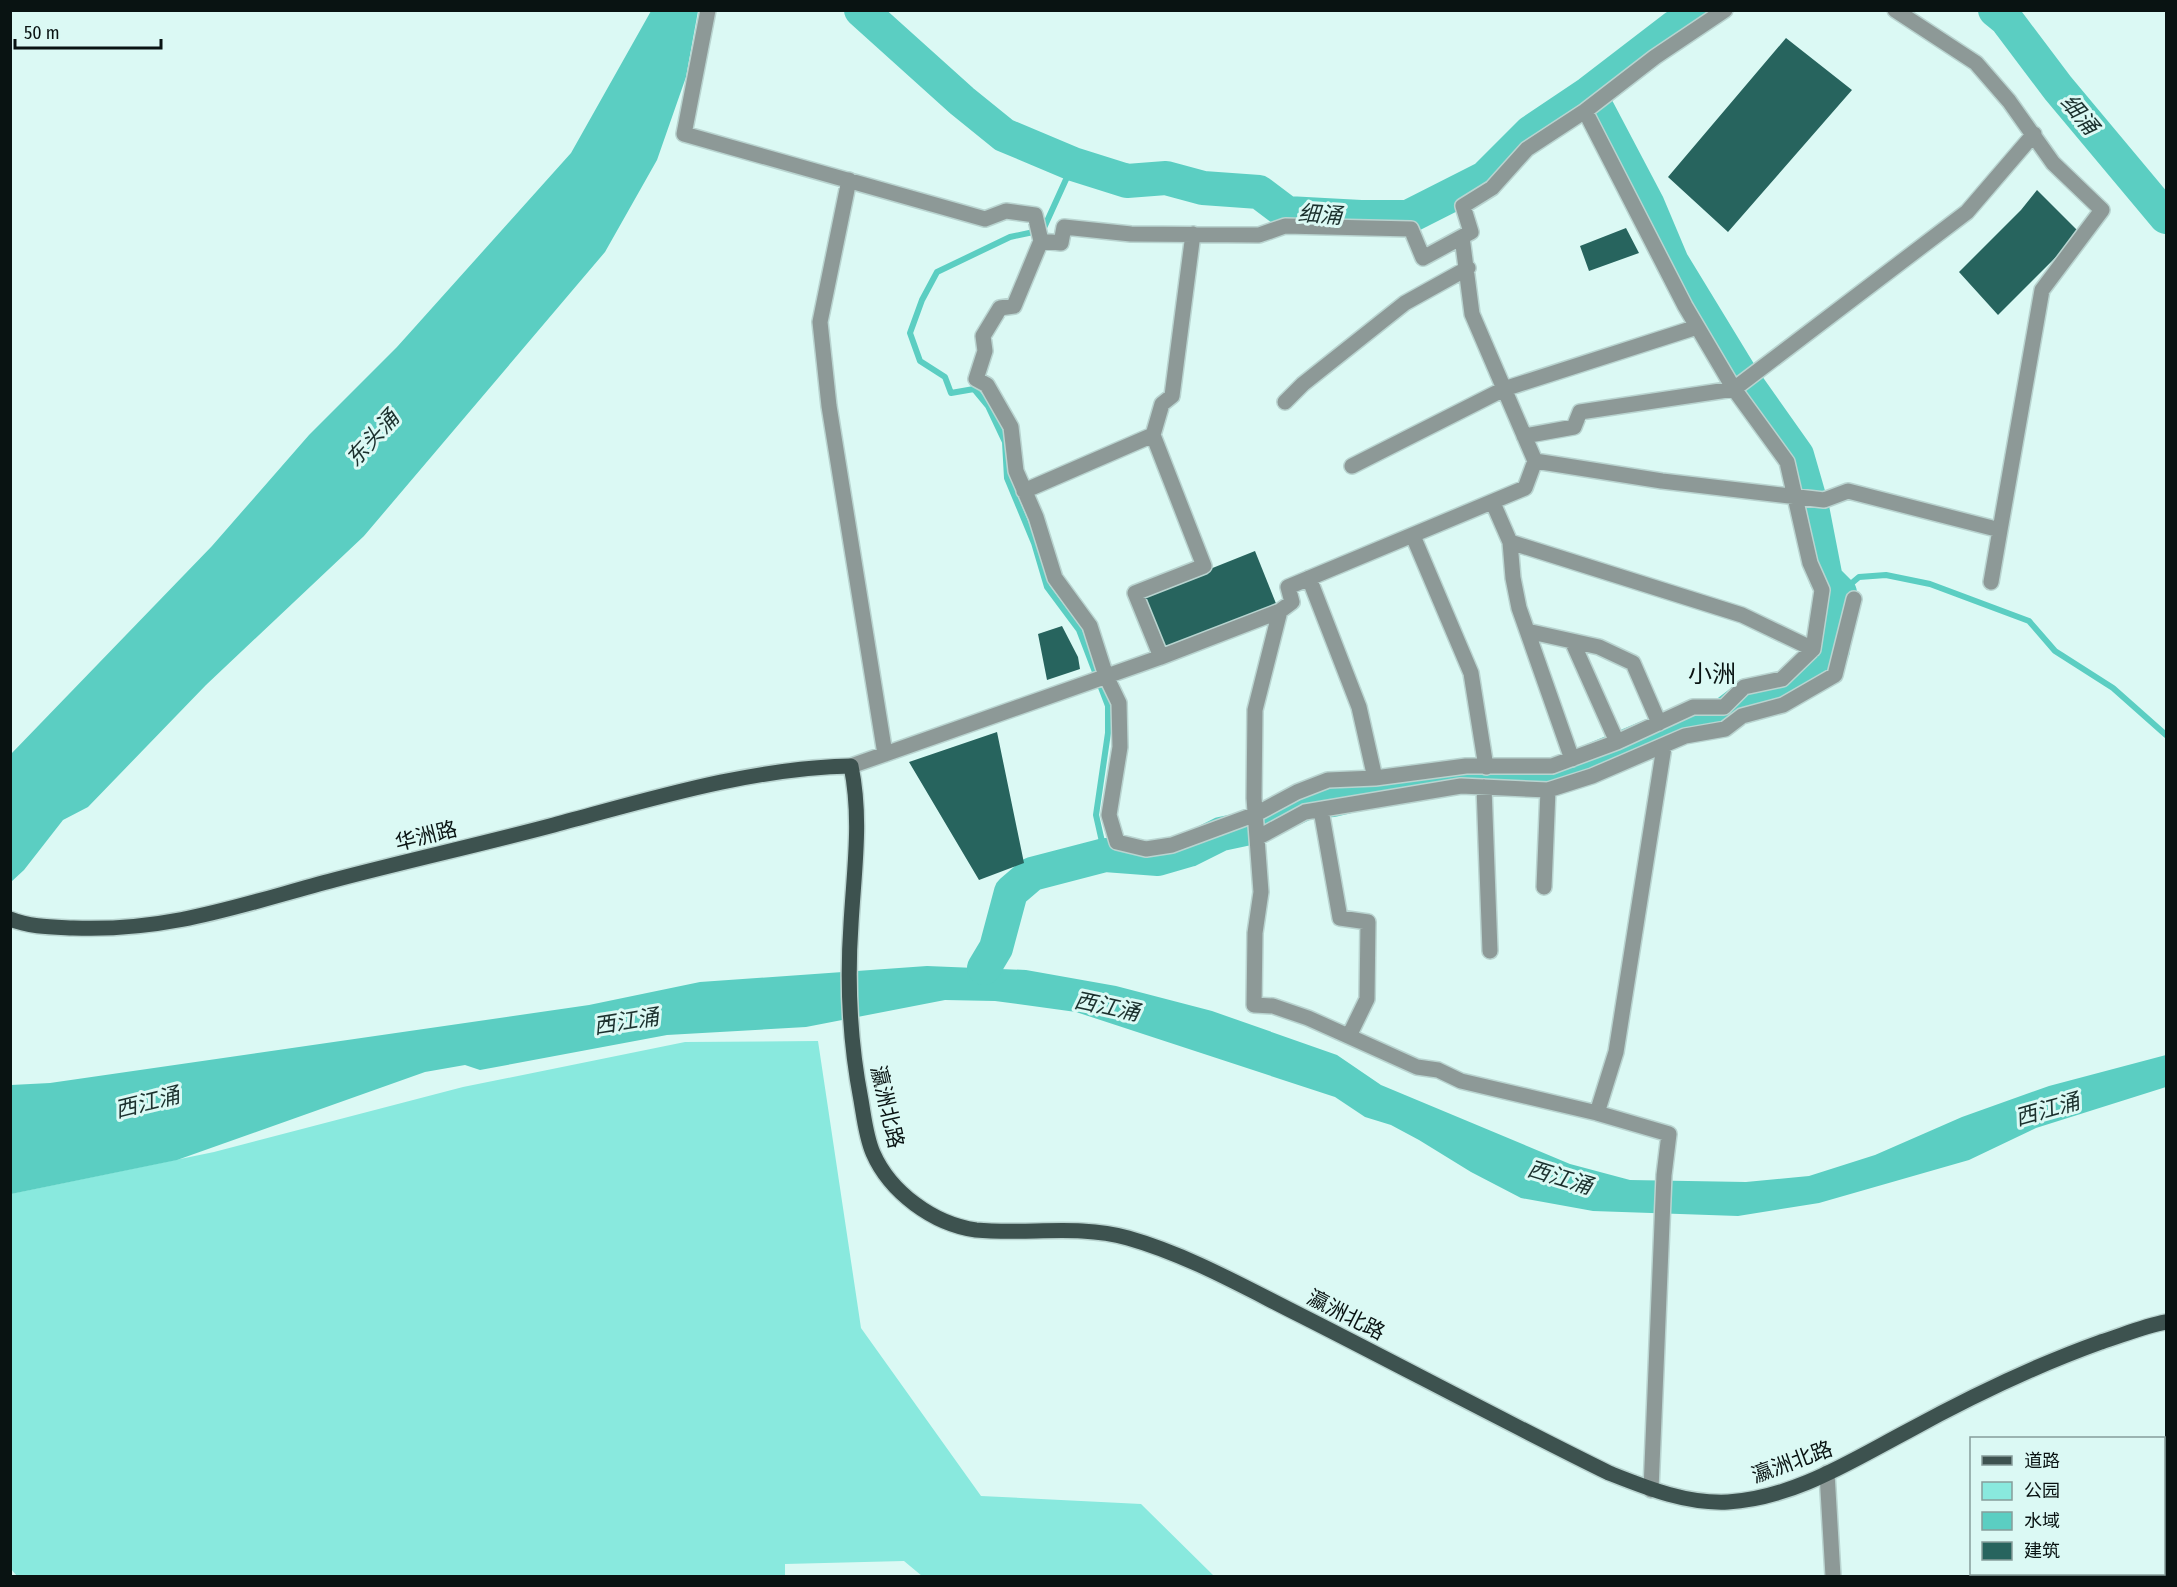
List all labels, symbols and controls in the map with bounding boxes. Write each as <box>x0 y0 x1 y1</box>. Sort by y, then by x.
scale bar <box>15 12 160 50</box>
text: 50 m <box>24 22 60 44</box>
water label: 细涌 <box>2055 89 2106 142</box>
water label: 细涌 <box>1297 199 1346 230</box>
water label: 东头涌 <box>340 403 406 472</box>
district label: 小洲 <box>1688 660 1736 688</box>
street label: 华洲路 <box>392 816 460 856</box>
water label: 西江涌 <box>1072 986 1145 1027</box>
water label: 西江涌 <box>591 1003 664 1040</box>
street label: 瀛洲北路 <box>865 1063 909 1151</box>
water label: 西江涌 <box>112 1081 185 1124</box>
water label: 西江涌 <box>2012 1087 2085 1132</box>
water label: 西江涌 <box>1524 1155 1598 1201</box>
street label: 瀛洲北路 <box>1303 1284 1389 1346</box>
street label: 瀛洲北路 <box>1748 1435 1836 1489</box>
legend <box>1970 1437 2165 1575</box>
text: 道路 <box>2024 1450 2060 1472</box>
text: 公园 <box>2024 1480 2060 1502</box>
text: 水域 <box>2024 1510 2060 1532</box>
text: 建筑 <box>2024 1540 2060 1562</box>

